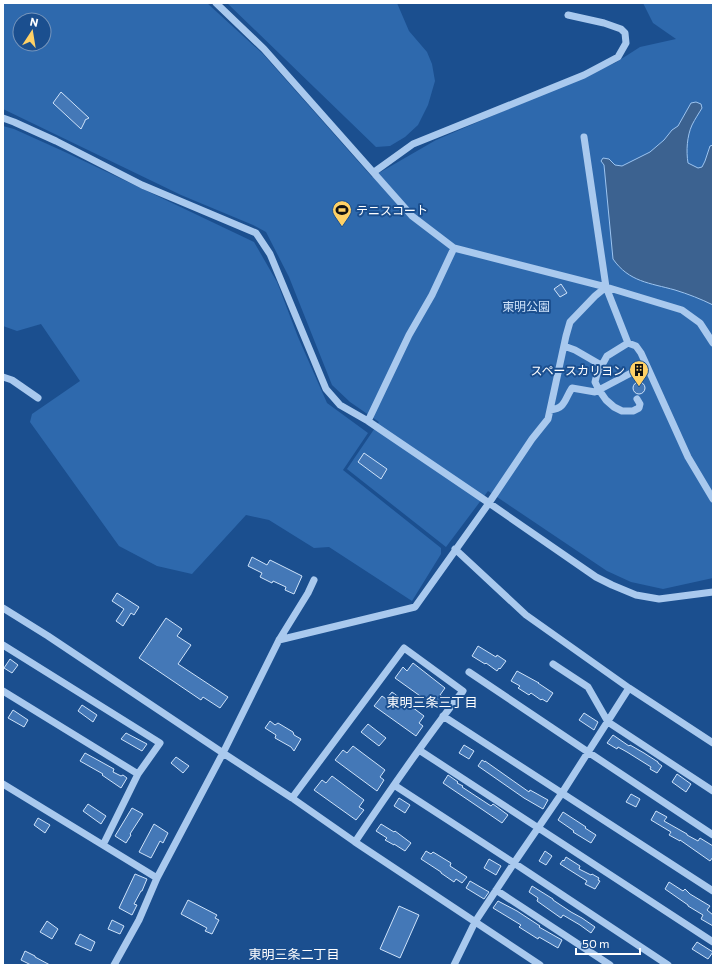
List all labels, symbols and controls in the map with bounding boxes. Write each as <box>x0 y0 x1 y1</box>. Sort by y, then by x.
north arrow <box>12 12 52 52</box>
text: N <box>29 15 40 29</box>
sports icon: テニスコート <box>331 199 353 227</box>
place label: テニスコート <box>356 203 428 217</box>
park label: 東明公園 <box>502 299 550 313</box>
building icon: スペースカリヨン <box>628 359 650 387</box>
place label: スペースカリヨン <box>530 363 625 377</box>
district label: 東明三条三丁目 <box>386 694 478 710</box>
scale bar <box>576 930 640 956</box>
text: 50 m <box>582 936 610 950</box>
district label: 東明三条二丁目 <box>248 946 340 962</box>

